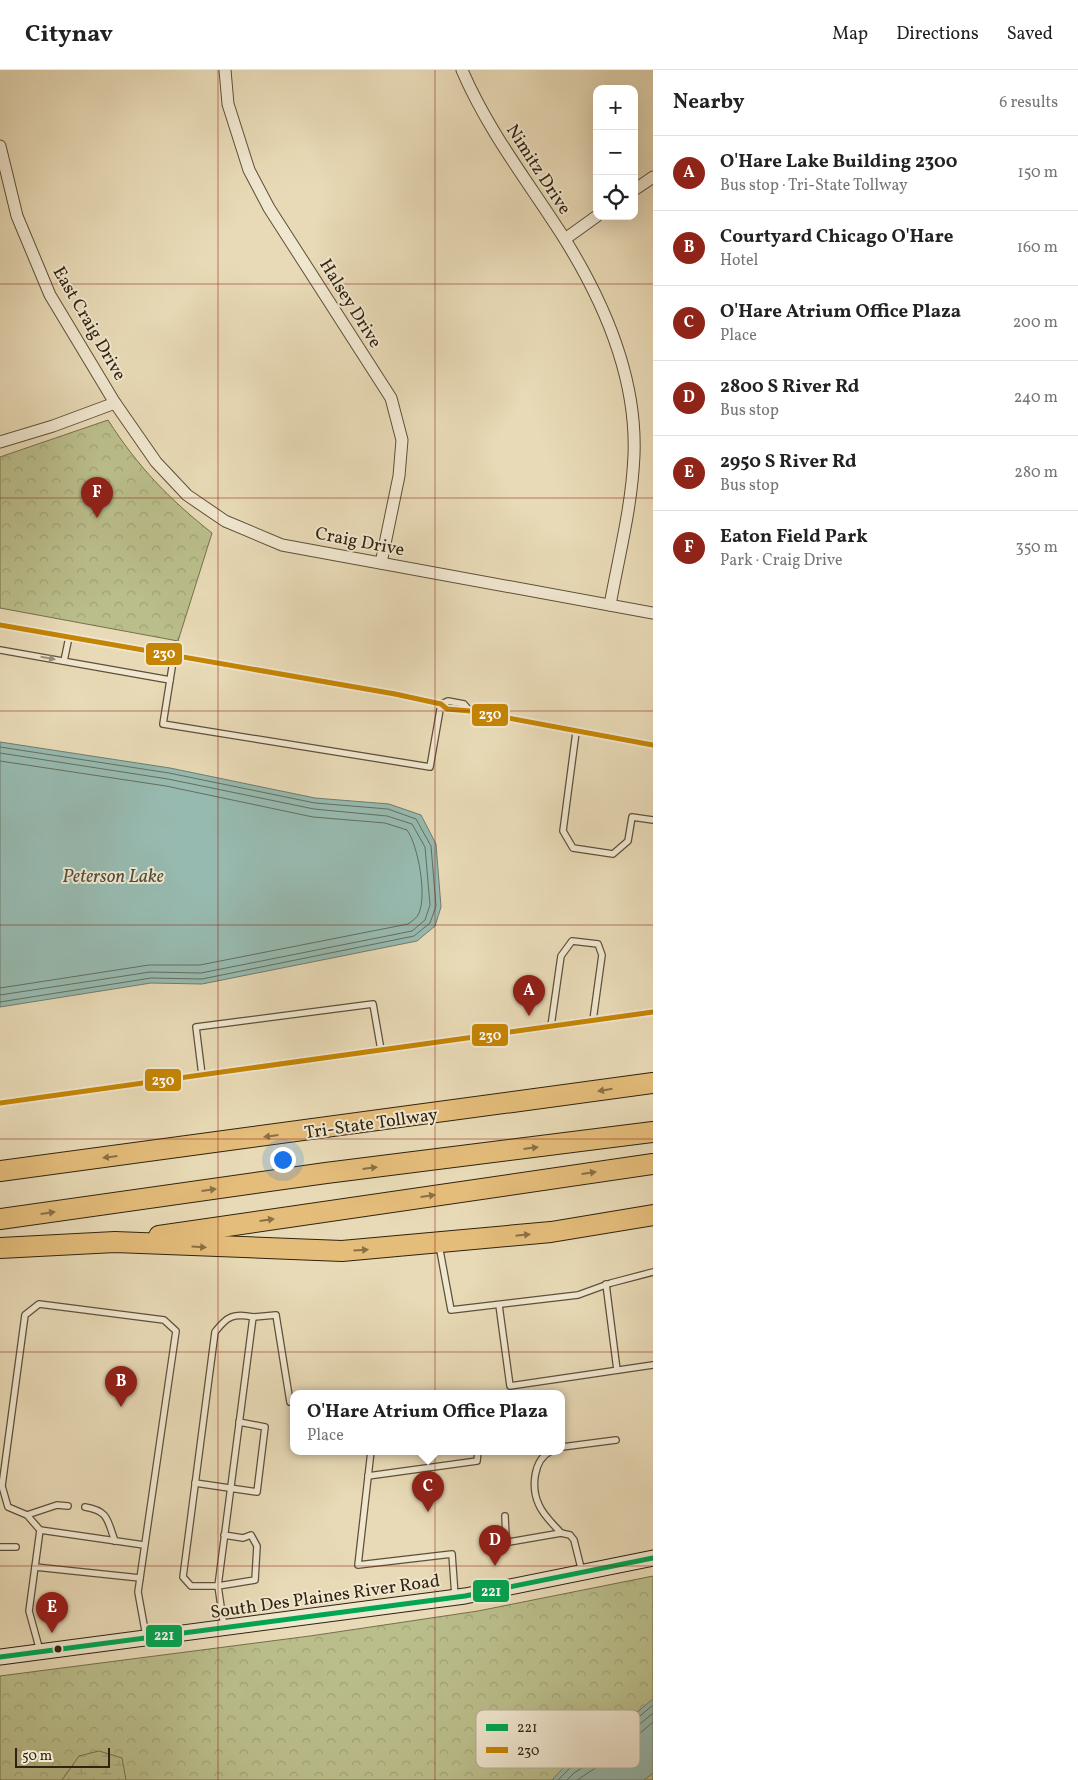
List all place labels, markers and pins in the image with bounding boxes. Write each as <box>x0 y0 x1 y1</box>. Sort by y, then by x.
pin: F <box>81 477 113 518</box>
pin: A <box>513 975 545 1016</box>
pin: B <box>105 1366 137 1407</box>
pin: C <box>412 1471 444 1512</box>
pin: D <box>479 1525 511 1566</box>
pin: E <box>36 1592 68 1633</box>
unlabelled marker <box>53 1644 63 1654</box>

